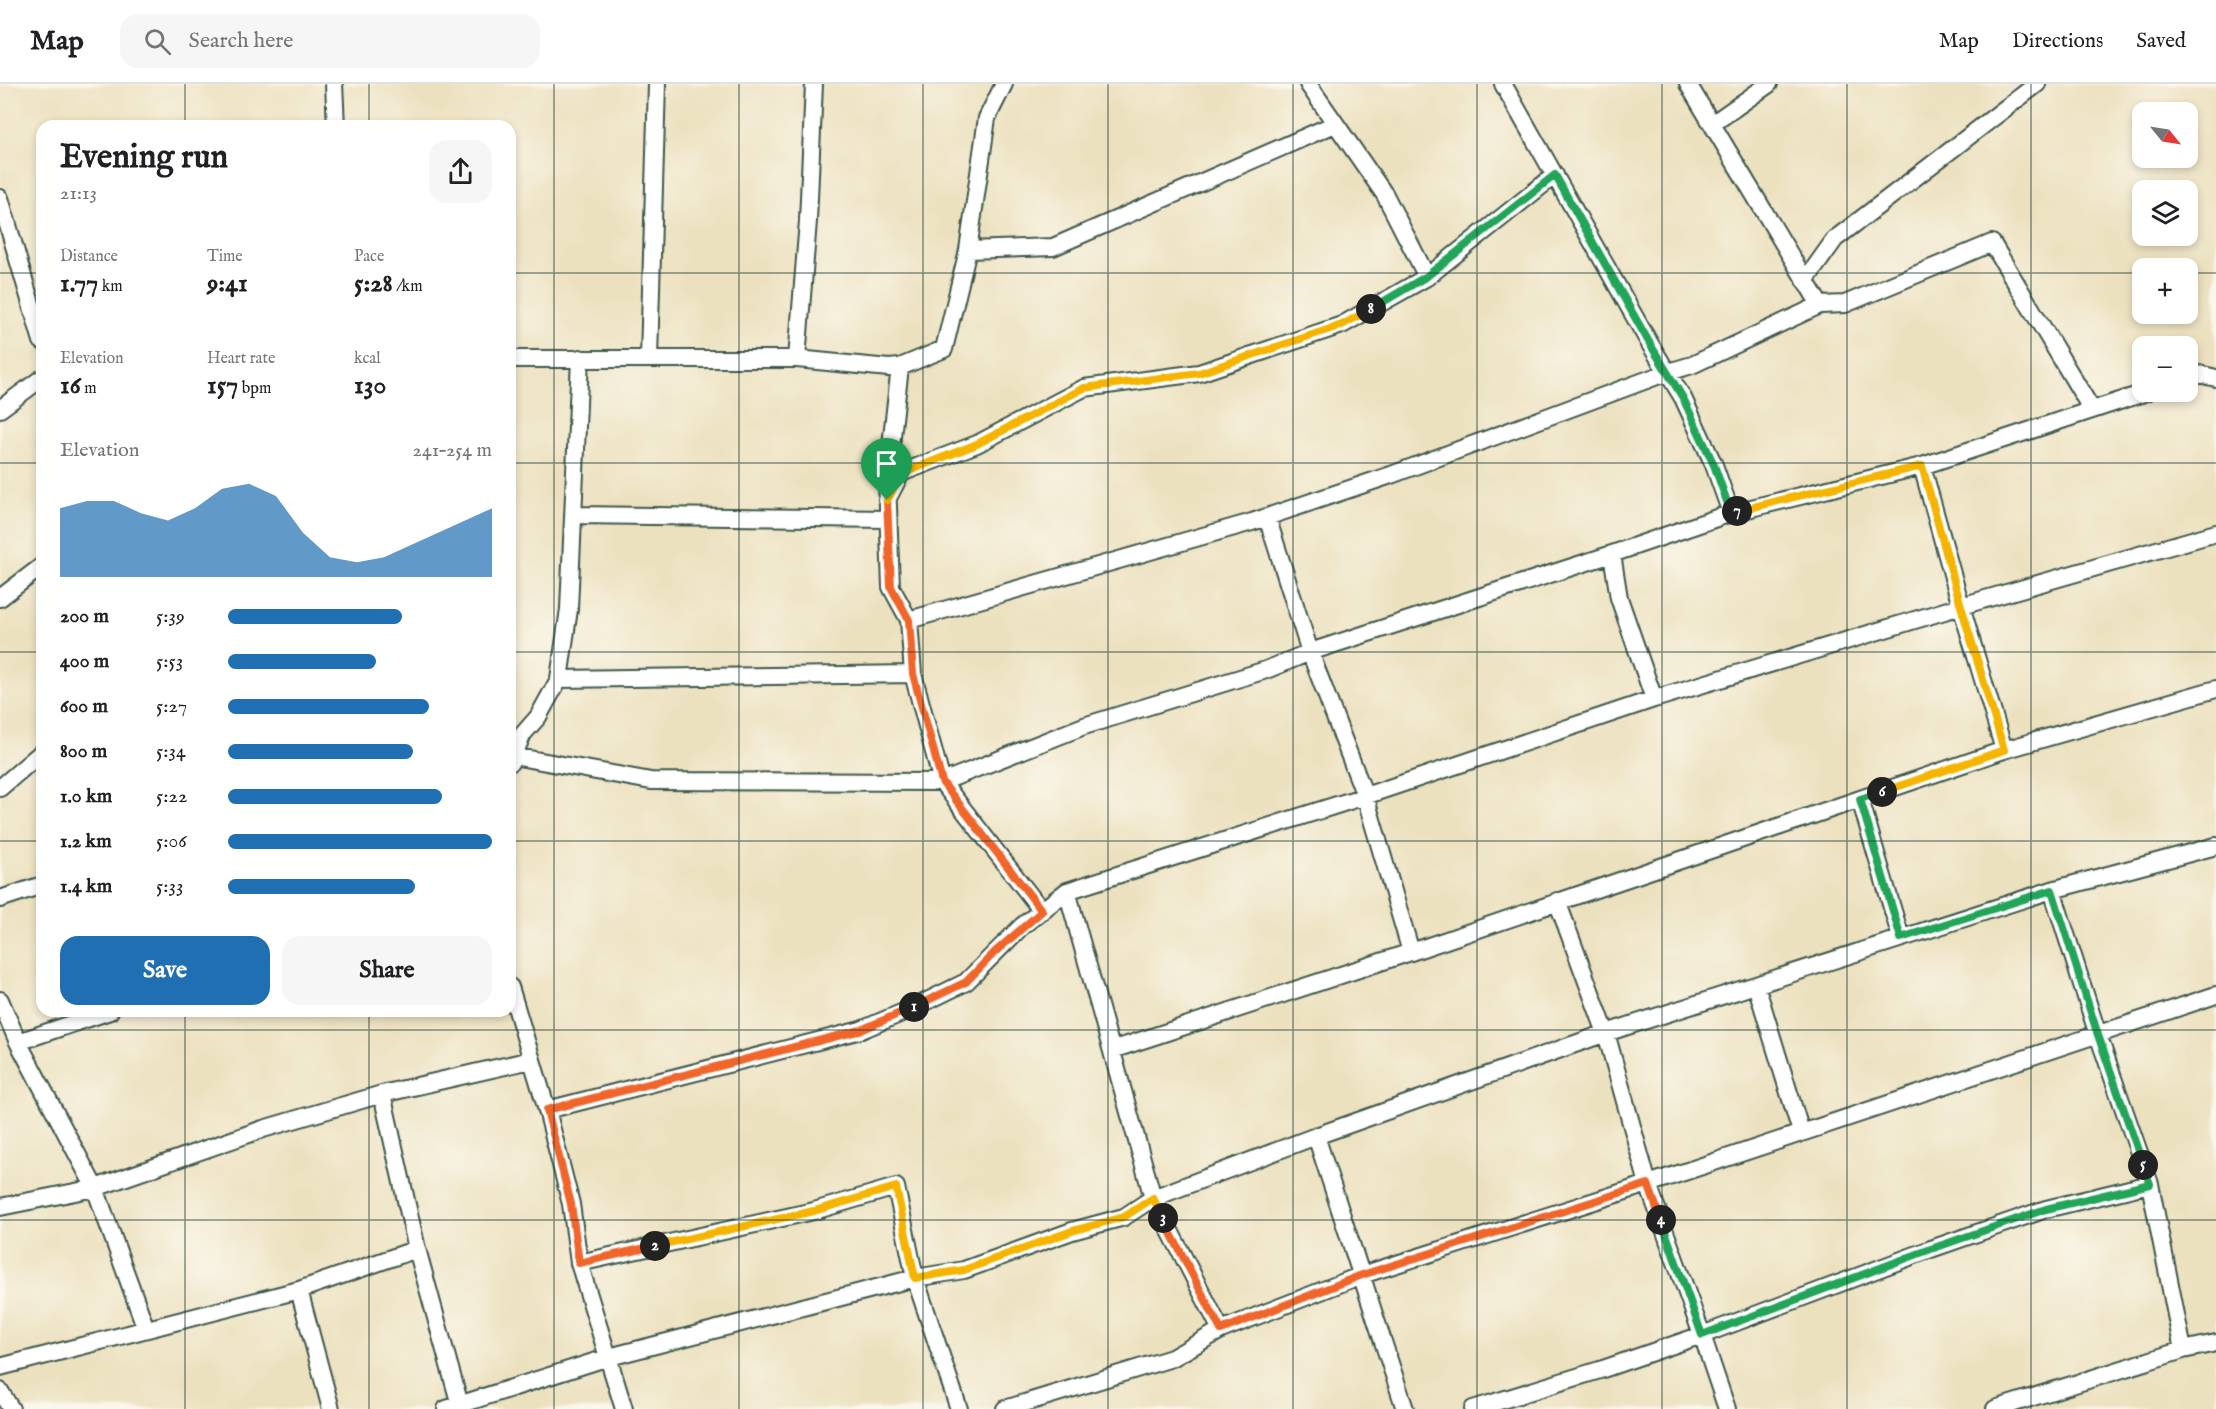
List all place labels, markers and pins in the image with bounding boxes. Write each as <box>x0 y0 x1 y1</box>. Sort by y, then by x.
pin: 8 <box>1356 294 1386 324</box>
pin <box>861 438 912 500</box>
pin: 7 <box>1722 496 1752 526</box>
pin: 6 <box>1867 777 1897 807</box>
pin: 1 <box>899 992 929 1022</box>
pin: 5 <box>2128 1150 2158 1180</box>
pin: 3 <box>1148 1203 1178 1233</box>
pin: 4 <box>1646 1205 1676 1235</box>
pin: 2 <box>640 1231 670 1261</box>

